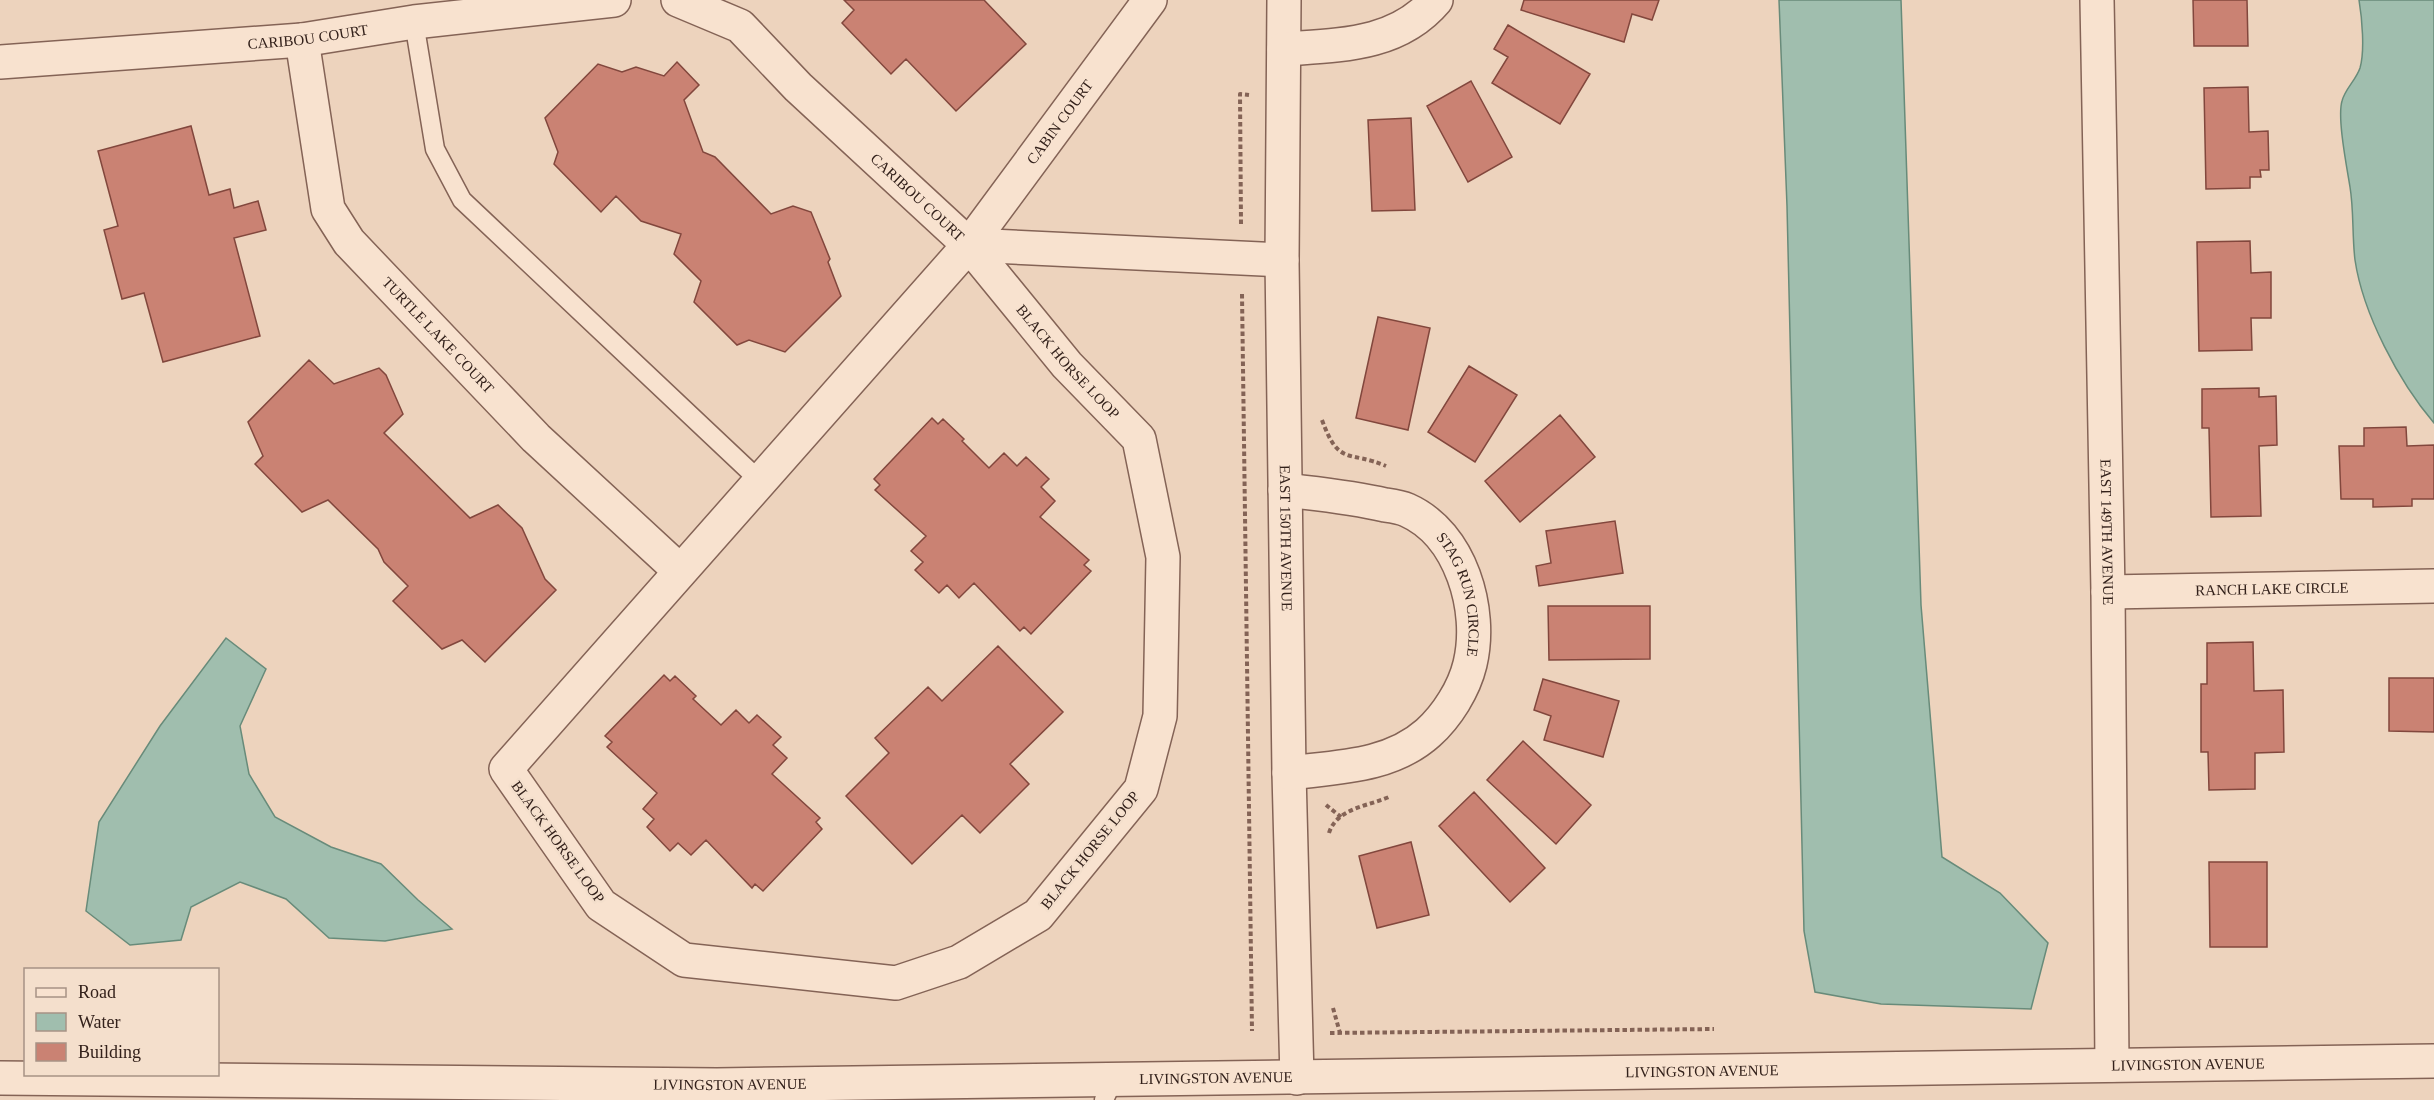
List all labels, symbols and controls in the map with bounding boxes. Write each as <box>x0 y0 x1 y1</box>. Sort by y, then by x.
street label: CARIBOU COURT <box>247 21 369 52</box>
street label: CABIN COURT <box>1024 77 1096 167</box>
street label: CARIBOU COURT <box>867 150 967 244</box>
street label: TURTLE LAKE COURT <box>379 274 497 397</box>
street label: BLACK HORSE LOOP <box>1013 302 1123 422</box>
street label: EAST 149TH AVENUE <box>2098 459 2116 605</box>
street label: EAST 150TH AVENUE <box>1277 465 1295 611</box>
street label: STAG RUN CIRCLE <box>1433 529 1482 658</box>
street label: RANCH LAKE CIRCLE <box>2195 580 2349 598</box>
street label: BLACK HORSE LOOP <box>508 778 608 906</box>
street label: BLACK HORSE LOOP <box>1038 788 1142 912</box>
legend <box>24 968 219 1076</box>
text: Road <box>78 982 116 1002</box>
text: Water <box>78 1012 121 1032</box>
text: Building <box>78 1042 141 1062</box>
street label: LIVINGSTON AVENUE <box>2111 1055 2265 1074</box>
street label: LIVINGSTON AVENUE <box>1625 1062 1779 1080</box>
street label: LIVINGSTON AVENUE <box>1139 1069 1293 1087</box>
street label: LIVINGSTON AVENUE <box>653 1076 807 1093</box>

